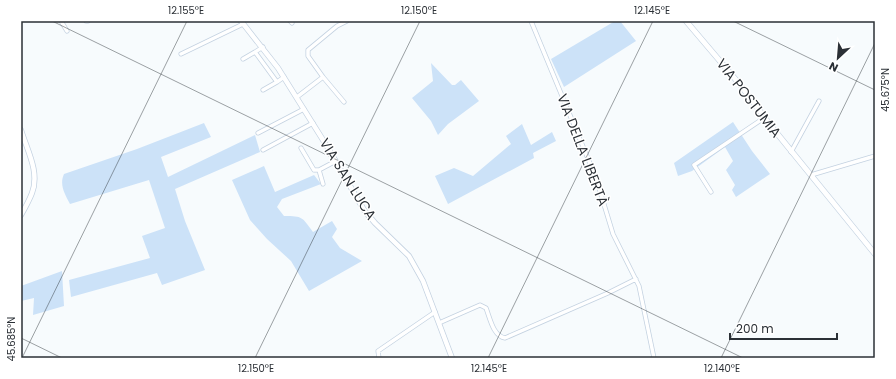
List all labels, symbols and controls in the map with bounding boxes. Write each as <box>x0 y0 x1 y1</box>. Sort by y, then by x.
text: 12.155°E <box>168 3 204 18</box>
text: 12.150°E <box>401 3 437 18</box>
text: 12.145°E <box>634 3 670 18</box>
north arrow <box>818 38 858 78</box>
street label: VIA POSTUMIA <box>712 54 786 142</box>
text: N <box>826 58 841 76</box>
text: 45.675°N <box>878 68 893 112</box>
street label: VIA DELLA LIBERTÀ <box>552 91 614 209</box>
street label: VIA SAN LUCA <box>315 134 381 224</box>
scale bar <box>730 315 837 341</box>
text: 45.685°N <box>4 317 19 361</box>
text: 200 m <box>736 320 774 337</box>
text: 12.150°E <box>238 361 274 376</box>
text: 12.145°E <box>471 361 507 376</box>
text: 12.140°E <box>704 361 740 376</box>

